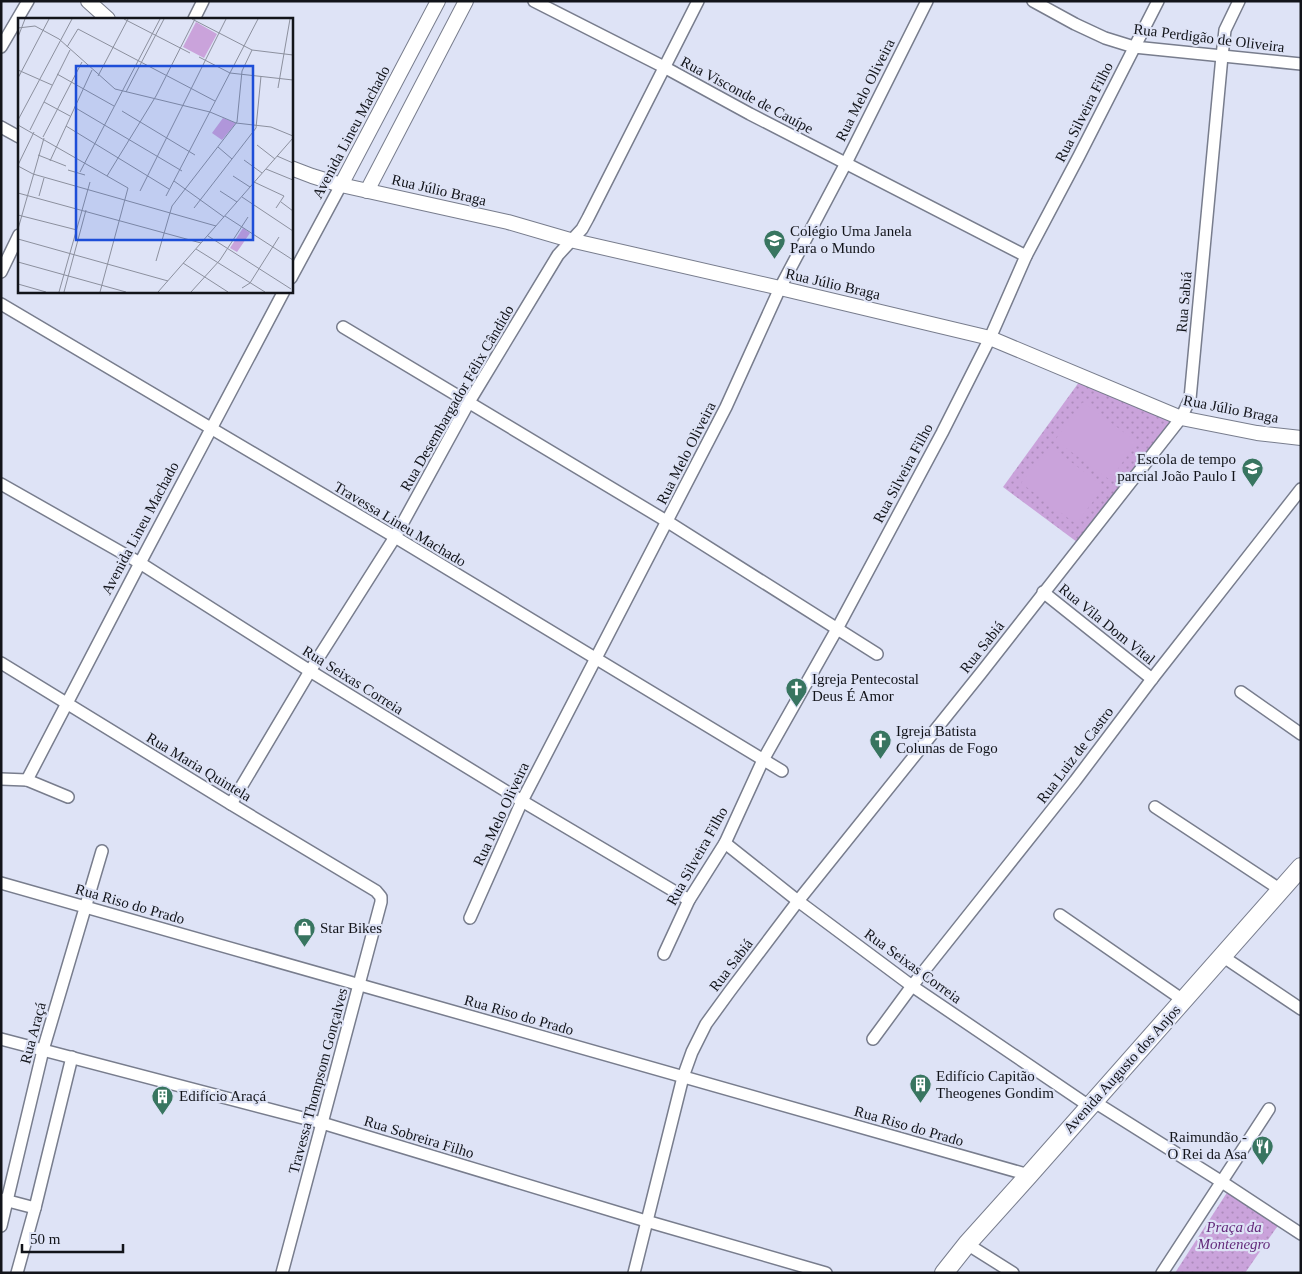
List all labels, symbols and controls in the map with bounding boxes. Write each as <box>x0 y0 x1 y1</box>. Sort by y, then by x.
inset map <box>18 18 292 292</box>
street label: Rua Perdigão de Oliveira <box>1133 21 1286 55</box>
street label: Rua Melo Oliveira <box>832 36 898 144</box>
street label: Rua Visconde de Cauípe <box>678 53 816 137</box>
street label: Rua Silveira Filho <box>1052 59 1116 165</box>
street label: Avenida Lineu Machado <box>309 63 393 201</box>
street label: Rua Júlio Braga <box>390 171 488 209</box>
place label: Colégio Uma Janela Para o Mundo <box>790 223 912 256</box>
school or university icon: Colégio Uma Janela Para o Mundo <box>762 228 786 259</box>
street label: Rua Júlio Braga <box>784 265 882 303</box>
street label: Rua Sabiá <box>1173 270 1195 333</box>
street label: Rua Desembargador Félix Cândido <box>397 302 517 494</box>
street label: Rua Júlio Braga <box>1182 392 1280 426</box>
street label: Rua Melo Oliveira <box>653 399 719 507</box>
street label: Rua Silveira Filho <box>870 421 936 525</box>
place label: Escola de tempo parcial João Paulo I <box>1117 451 1236 484</box>
school or university icon: Escola de tempo parcial João Paulo I <box>1240 456 1264 487</box>
street label: Avenida Lineu Machado <box>98 459 182 597</box>
street label: Travessa Lineu Machado <box>331 478 469 570</box>
street label: Rua Vila Dom Vital <box>1056 580 1158 668</box>
street label: Rua Sabiá <box>957 618 1007 676</box>
street label: Rua Seixas Correia <box>300 643 407 718</box>
place label: Igreja Pentecostal Deus É Amor <box>812 671 919 704</box>
church icon: Igreja Pentecostal Deus É Amor <box>784 676 808 707</box>
street label: Rua Luiz de Castro <box>1034 704 1116 806</box>
place label: Igreja Batista Colunas de Fogo <box>896 723 998 756</box>
church icon: Igreja Batista Colunas de Fogo <box>868 728 892 759</box>
street label: Rua Maria Quintela <box>144 729 254 805</box>
street label: Rua Melo Oliveira <box>470 759 532 868</box>
street label: Rua Silveira Filho <box>663 804 731 908</box>
street label: Rua Riso do Prado <box>74 881 186 927</box>
shop icon: Star Bikes <box>292 916 316 947</box>
place label: Star Bikes <box>320 920 382 936</box>
street label: Rua Seixas Correia <box>861 925 965 1007</box>
street label: Rua Sabiá <box>706 935 756 994</box>
street label: Travessa Thompsom Gonçalves <box>285 986 351 1176</box>
street label: Rua Riso do Prado <box>463 992 575 1038</box>
street label: Rua Araçá <box>17 1000 49 1065</box>
street label: Avenida Augusto dos Anjos <box>1060 1002 1184 1136</box>
place label: Edifício Capitão Theogenes Gondim <box>936 1068 1054 1101</box>
building icon: Edifício Capitão Theogenes Gondim <box>908 1073 932 1104</box>
building icon: Edifício Araçá <box>151 1084 175 1115</box>
place label: Edifício Araçá <box>179 1088 266 1104</box>
street label: Rua Riso do Prado <box>853 1103 965 1149</box>
street label: Rua Sobreira Filho <box>362 1113 476 1161</box>
place label: Raimundão - O Rei da Asa <box>1167 1129 1247 1162</box>
restaurant icon: Raimundão - O Rei da Asa <box>1251 1134 1275 1165</box>
park label: Praça da Montenegro <box>1197 1219 1271 1252</box>
scale bar <box>22 1222 124 1254</box>
text: 50 m <box>30 1231 61 1247</box>

